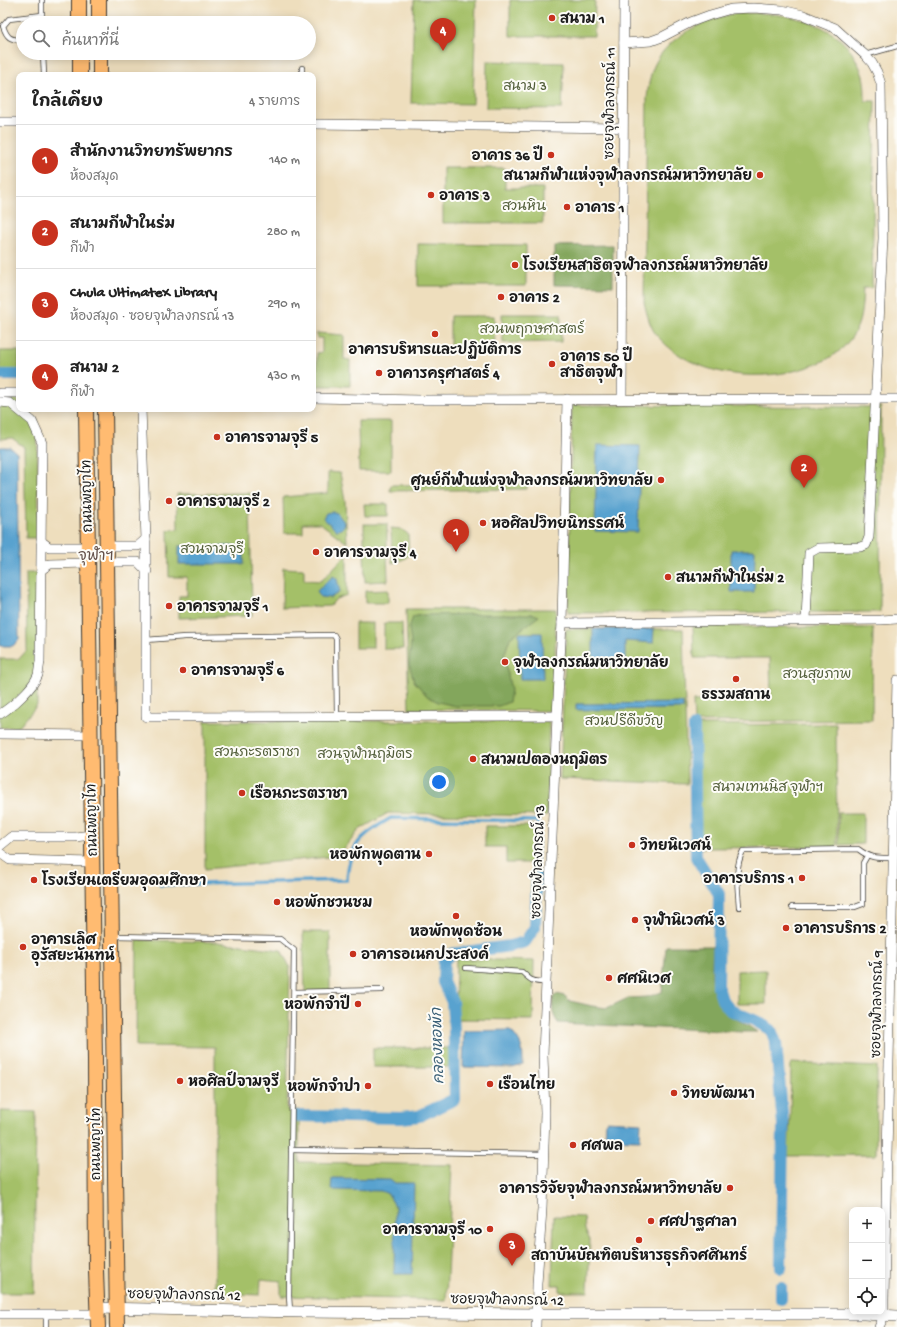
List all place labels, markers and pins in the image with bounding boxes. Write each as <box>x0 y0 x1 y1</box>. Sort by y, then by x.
place label: สนาม 1 <box>560 12 605 29</box>
marker: สนาม 1 <box>547 13 557 23</box>
pin: 4 <box>430 18 456 51</box>
place label: อาคาร 36 ปี <box>471 145 543 166</box>
marker: อาคาร 36 ปี <box>546 150 556 160</box>
place label: สนามกีฬาแห่งจุฬาลงกรณ์มหาวิทยาลัย <box>504 165 752 186</box>
marker: สนามกีฬาแห่งจุฬาลงกรณ์มหาวิทยาลัย <box>755 170 765 180</box>
place label: อาคาร 3 <box>439 189 490 206</box>
marker: อาคาร 3 <box>426 190 436 200</box>
place label: อาคาร 1 <box>575 201 625 218</box>
marker: อาคาร 1 <box>562 202 572 212</box>
place label: โรงเรียนสาธิตจุฬาลงกรณ์มหาวิทยาลัย <box>522 255 768 276</box>
marker: โรงเรียนสาธิตจุฬาลงกรณ์มหาวิทยาลัย <box>510 260 520 270</box>
place label: อาคาร 2 <box>509 291 560 308</box>
marker: อาคาร 2 <box>496 292 506 302</box>
marker: อาคารบริหารและปฏิบัติการ <box>430 329 440 339</box>
place label: อาคารบริหารและปฏิบัติการ <box>348 340 522 360</box>
place label: อาคาร 50 ปี สาธิตจุฬา <box>560 346 633 383</box>
marker: อาคาร 50 ปี สาธิตจุฬา <box>547 359 557 369</box>
place label: อาคารครุศาสตร์ 4 <box>387 363 500 384</box>
marker: อาคารครุศาสตร์ 4 <box>374 368 384 378</box>
place label: อาคารจามจุรี 5 <box>225 427 319 448</box>
marker: อาคารจามจุรี 5 <box>212 432 222 442</box>
pin: 2 <box>791 455 817 488</box>
place label: ศูนย์กีฬาแห่งจุฬาลงกรณ์มหาวิทยาลัย <box>410 470 653 491</box>
marker: ศูนย์กีฬาแห่งจุฬาลงกรณ์มหาวิทยาลัย <box>656 475 666 485</box>
place label: อาคารจามจุรี 2 <box>177 491 270 512</box>
marker: อาคารจามจุรี 2 <box>164 496 174 506</box>
place label: หอศิลปวิทยนิทรรศน์ <box>491 513 624 534</box>
marker: หอศิลปวิทยนิทรรศน์ <box>478 518 488 528</box>
pin: 1 <box>443 519 469 552</box>
place label: อาคารจามจุรี 4 <box>324 542 417 563</box>
marker: อาคารจามจุรี 4 <box>311 547 321 557</box>
place label: สนามกีฬาในร่ม 2 <box>676 567 784 588</box>
marker: สนามกีฬาในร่ม 2 <box>663 572 673 582</box>
place label: อาคารจามจุรี 1 <box>177 596 269 617</box>
marker: อาคารจามจุรี 1 <box>164 601 174 611</box>
place label: จุฬาลงกรณ์มหาวิทยาลัย <box>513 652 669 673</box>
marker: จุฬาลงกรณ์มหาวิทยาลัย <box>500 657 510 667</box>
place label: อาคารจามจุรี 6 <box>191 660 285 681</box>
marker: อาคารจามจุรี 6 <box>178 665 188 675</box>
marker: ธรรมสถาน <box>731 674 741 684</box>
place label: ธรรมสถาน <box>702 688 771 705</box>
place label: สนามเปตองนฤมิตร <box>481 750 608 770</box>
marker: สนามเปตองนฤมิตร <box>468 754 478 764</box>
place label: เรือนภะรตราชา <box>250 783 347 804</box>
marker: เรือนภะรตราชา <box>237 788 247 798</box>
place label: วิทยนิเวศน์ <box>640 835 711 856</box>
marker: วิทยนิเวศน์ <box>627 840 637 850</box>
place label: หอพักพุดตาน <box>330 845 421 865</box>
marker: หอพักพุดตาน <box>424 849 434 859</box>
place label: อาคารบริการ 1 <box>703 869 794 889</box>
place label: โรงเรียนเตรียมอุดมศึกษา <box>41 870 206 891</box>
marker: อาคารบริการ 1 <box>797 873 807 883</box>
marker: โรงเรียนเตรียมอุดมศึกษา <box>29 875 39 885</box>
place label: หอพักชวนชม <box>285 893 372 913</box>
marker: หอพักชวนชม <box>272 897 282 907</box>
place label: จุฬานิเวศน์ 3 <box>643 910 725 931</box>
marker: หอพักพุดซ้อน <box>451 911 461 921</box>
marker: จุฬานิเวศน์ 3 <box>630 915 640 925</box>
place label: อาคารบริการ 2 <box>794 919 886 939</box>
place label: หอพักพุดซ้อน <box>410 921 502 942</box>
marker: อาคารบริการ 2 <box>781 923 791 933</box>
place label: อาคารเลิศ อุรัสยะนันทน์ <box>31 930 115 966</box>
marker: อาคารเลิศ อุรัสยะนันทน์ <box>18 942 28 952</box>
place label: อาคารอเนกประสงค์ <box>361 944 489 965</box>
marker: อาคารอเนกประสงค์ <box>348 949 358 959</box>
place label: ศศนิเวศ <box>617 969 672 989</box>
marker: ศศนิเวศ <box>604 973 614 983</box>
place label: หอพักจำปี <box>284 994 350 1015</box>
marker: หอพักจำปี <box>353 999 363 1009</box>
place label: หอศิลป์จามจุรี <box>188 1071 279 1092</box>
place label: เรือนไทย <box>498 1074 555 1095</box>
marker: หอศิลป์จามจุรี <box>175 1076 185 1086</box>
place label: หอพักจำปา <box>287 1076 360 1097</box>
marker: เรือนไทย <box>485 1079 495 1089</box>
marker: หอพักจำปา <box>363 1081 373 1091</box>
place label: วิทยพัฒนา <box>682 1084 755 1104</box>
marker: วิทยพัฒนา <box>669 1088 679 1098</box>
place label: ศศพล <box>581 1139 623 1156</box>
marker: ศศพล <box>568 1140 578 1150</box>
place label: อาคารวิจัยจุฬาลงกรณ์มหาวิทยาลัย <box>499 1178 722 1199</box>
marker: อาคารวิจัยจุฬาลงกรณ์มหาวิทยาลัย <box>725 1183 735 1193</box>
place label: ศศปาฐศาลา <box>659 1212 737 1232</box>
marker: ศศปาฐศาลา <box>646 1216 656 1226</box>
place label: อาคารจามจุรี 10 <box>383 1219 482 1240</box>
marker: อาคารจามจุรี 10 <box>485 1224 495 1234</box>
pin: 3 <box>499 1233 525 1266</box>
marker: สถาบันบัณฑิตบริหารธุรกิจศศินทร์ <box>634 1235 644 1245</box>
place label: สถาบันบัณฑิตบริหารธุรกิจศศินทร์ <box>531 1245 747 1266</box>

